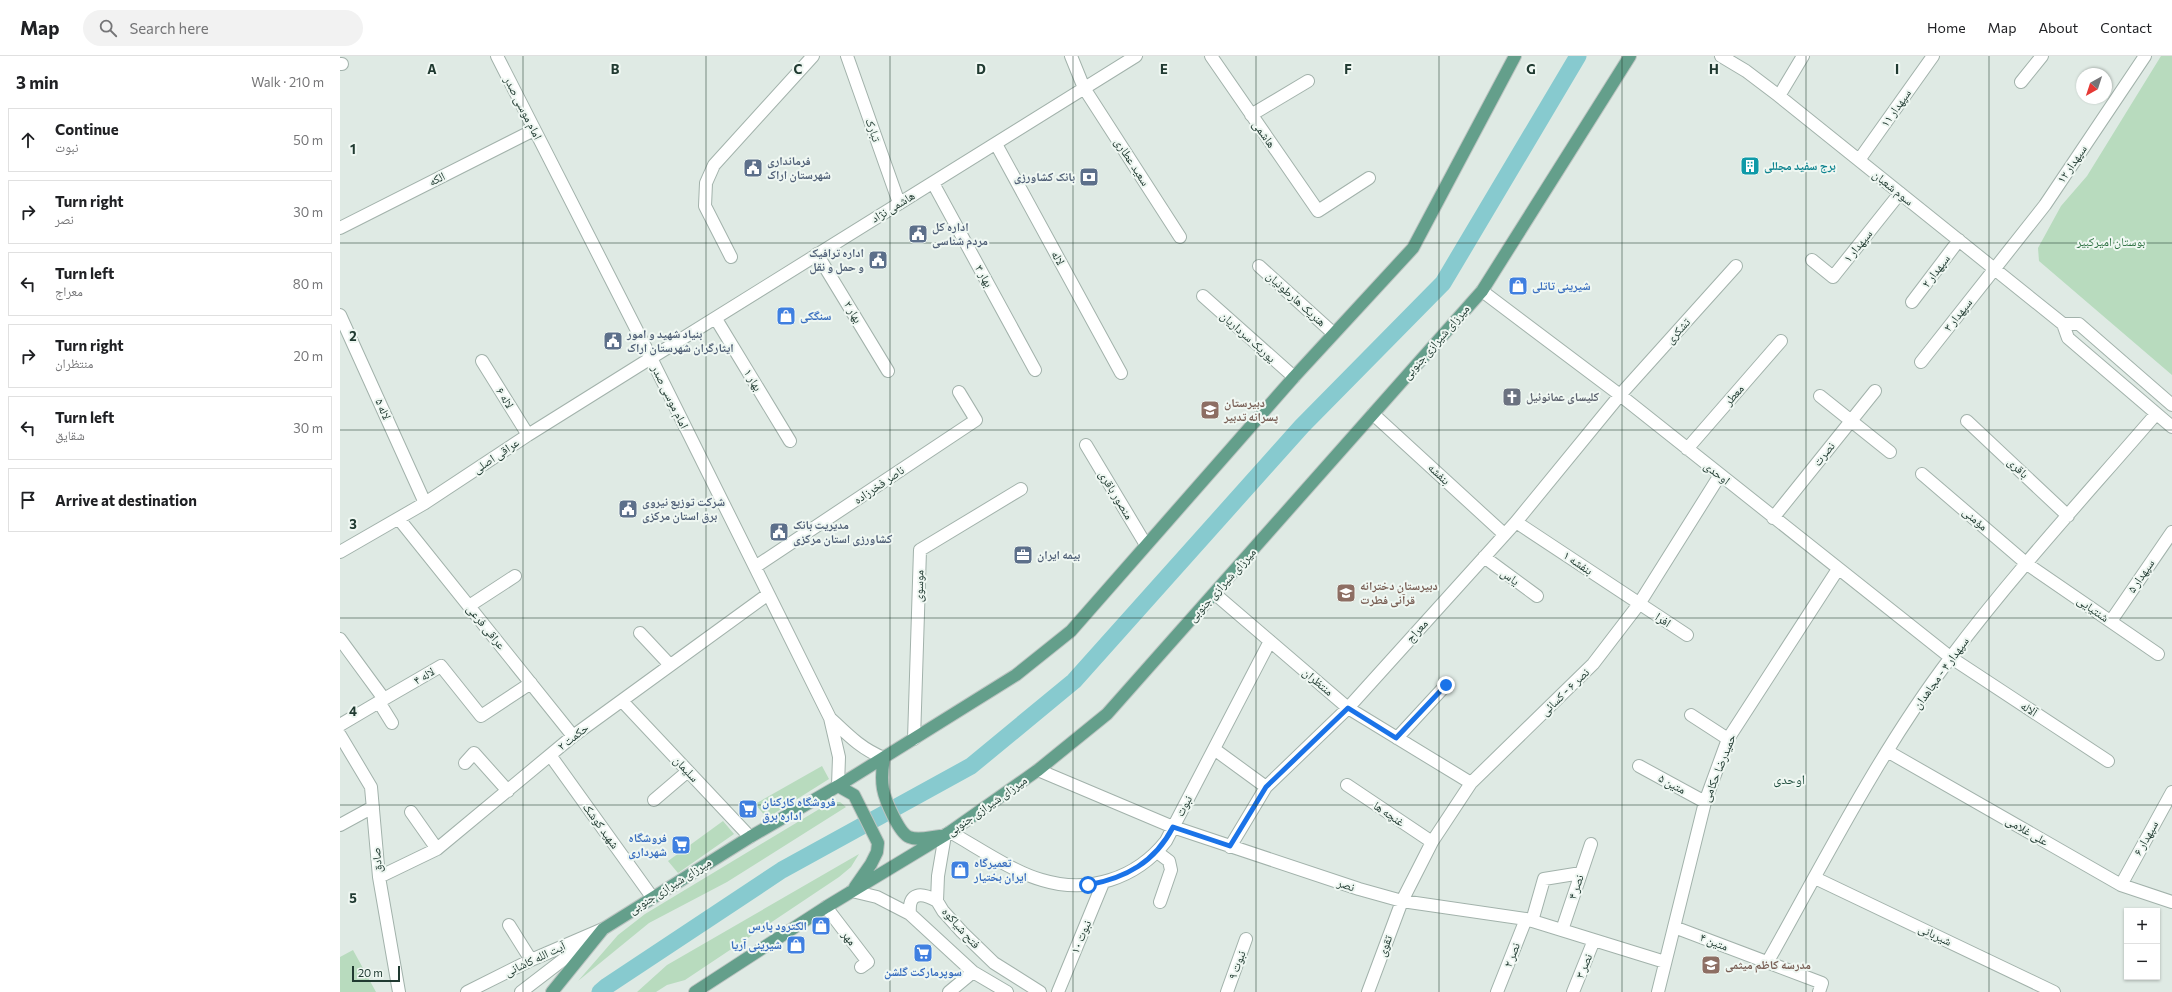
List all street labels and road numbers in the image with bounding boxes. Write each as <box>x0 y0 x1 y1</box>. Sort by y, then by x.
street label: امام موسی صدر <box>500 73 546 142</box>
street label: سپهدار ۱۱ <box>1877 86 1914 130</box>
street label: تبارک <box>862 116 885 144</box>
street label: هاشمی <box>1250 117 1279 150</box>
street label: سعید عطاری <box>1111 135 1153 189</box>
street label: سپهدار ۱۲ <box>2053 142 2090 186</box>
street label: سوم شعبان <box>1869 167 1917 209</box>
street label: الکه <box>426 168 447 188</box>
street label: هاشمی نژاد <box>868 188 917 225</box>
street label: سپهدار ۱ <box>1840 226 1875 265</box>
street label: لاله <box>1049 248 1068 267</box>
street label: سپهدار ۲ <box>1918 251 1953 290</box>
street label: بهار ۳ <box>972 262 997 290</box>
street label: هنریک هارطونیان <box>1263 268 1329 330</box>
street label: سپهدار ۳ <box>1940 295 1975 334</box>
street label: بهار ۲ <box>841 298 866 326</box>
street label: میرزای شیرازی جنوبی <box>1399 301 1473 382</box>
street label: یوریک سرداریان <box>1217 308 1279 366</box>
street label: تشکری <box>1662 314 1693 347</box>
street label: امام موسی صدر <box>647 362 692 432</box>
street label: بهار ۱ <box>741 366 766 394</box>
street label: معطر <box>1720 381 1746 408</box>
street label: لاله ۶ <box>494 384 518 410</box>
street label: لاله ۵ <box>373 396 395 421</box>
street label: عراقی اصلی <box>470 435 522 477</box>
street label: نصرت <box>1809 439 1837 468</box>
street label: باقری <box>2004 454 2032 481</box>
street label: اوحدی <box>1701 458 1734 488</box>
street label: بنفشه <box>1425 460 1454 488</box>
street label: ناصر فخرزاده <box>850 462 906 506</box>
street label: منصور باقری <box>1096 468 1137 522</box>
street label: مؤمنی <box>1960 504 1991 534</box>
street label: میرزای شیرازی جنوبی <box>1184 545 1259 625</box>
street label: بنفشه ۱ <box>1560 547 1596 578</box>
street label: سپهدار ۵ <box>2124 556 2157 596</box>
street label: یاس <box>1498 565 1523 589</box>
street label: موسوی <box>910 570 927 602</box>
street label: شنتیایی <box>2074 592 2112 625</box>
street label: عراقی فرعی <box>464 601 509 652</box>
street label: افرا <box>1653 609 1674 629</box>
street label: معراج <box>1402 616 1431 645</box>
street label: سپهدار ۴ - مجاهدان <box>1909 634 1972 712</box>
street label: لاله ۴ <box>411 664 436 687</box>
street label: منتظران <box>1300 664 1337 699</box>
street label: نصر ۶ - کسائی <box>1537 665 1592 719</box>
street label: آلاله <box>2019 698 2041 719</box>
street label: حکمت ۲ <box>554 720 591 753</box>
street label: حمیدرضا حکامی <box>1698 731 1739 804</box>
street label: سلیمان <box>670 753 702 785</box>
street label: متین ۵ <box>1656 770 1688 797</box>
street label: میرزای شیرازی جنوبی <box>944 772 1030 839</box>
street label: نبوت <box>1172 793 1196 819</box>
street label: غنچه ها <box>1371 798 1408 829</box>
street label: شهید کوشک <box>580 800 623 852</box>
street label: علی غلامی <box>2003 812 2051 849</box>
street label: سپهدار ۶ <box>2130 818 2161 858</box>
street label: صادق <box>368 847 385 873</box>
street label: میرزای شیرازی جنوبی <box>626 854 714 917</box>
street label: نصر ۴ <box>1564 872 1586 901</box>
street label: نصر <box>1335 874 1357 893</box>
street label: فتح شیاکوه <box>939 904 984 952</box>
street label: نبوت ۱۰ <box>1067 918 1095 956</box>
street label: شیربانی <box>1916 920 1954 949</box>
street label: مهر <box>838 926 860 948</box>
street label: متین ۴ <box>1698 929 1730 954</box>
street label: تقوی <box>1374 933 1395 959</box>
street label: آیت الله کاشانی <box>502 937 569 979</box>
street label: نصر ۲ <box>1500 940 1522 969</box>
street label: نبوت ۹ <box>1224 948 1249 981</box>
street label: نصر ۳ <box>1572 951 1594 980</box>

